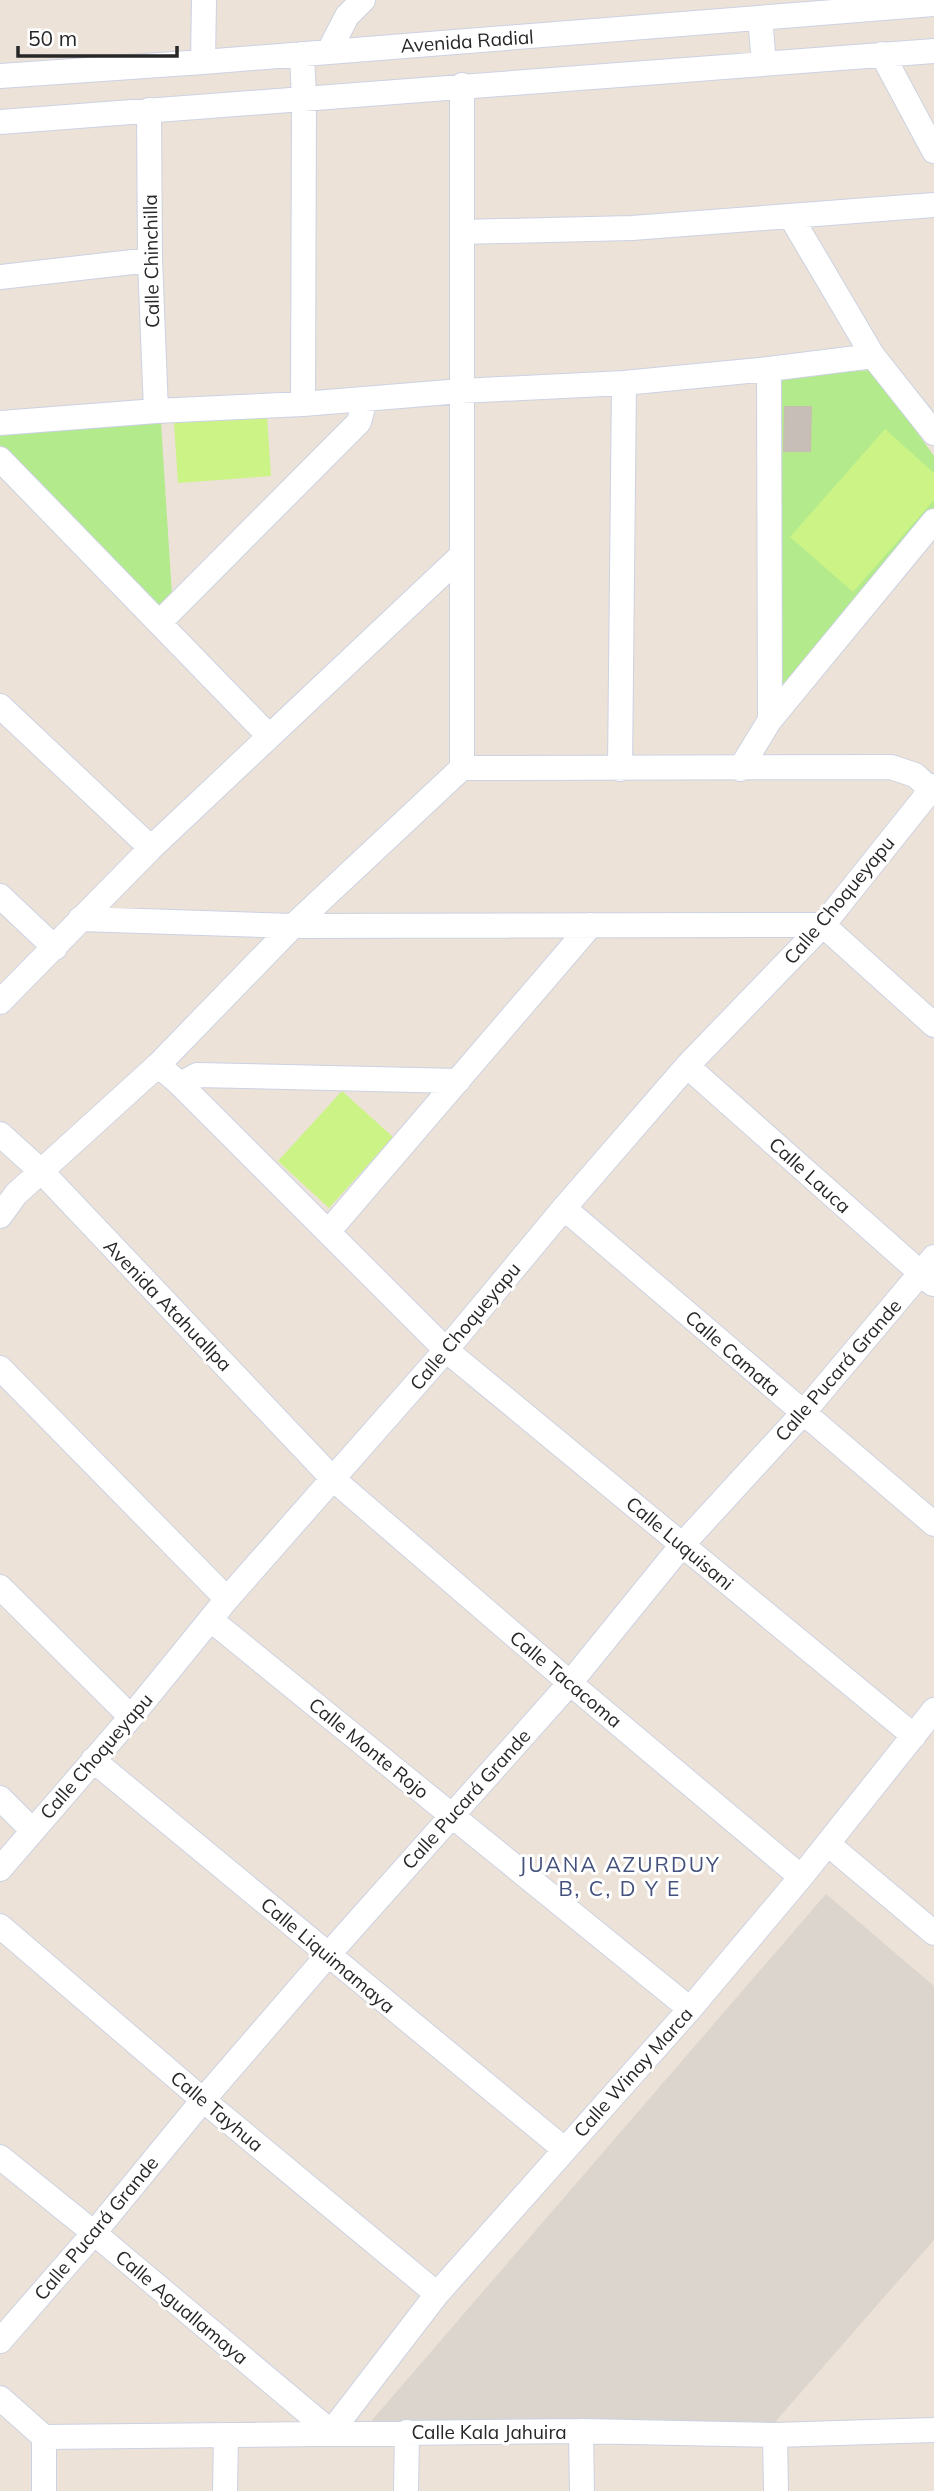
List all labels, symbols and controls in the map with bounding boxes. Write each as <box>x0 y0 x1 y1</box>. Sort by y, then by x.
scale bar <box>18 14 177 58</box>
street label: Avenida Radial <box>400 24 534 58</box>
text: 50 m <box>28 25 77 51</box>
street label: Calle Chinchilla <box>138 194 164 328</box>
street label: Calle Choqueyapu <box>778 831 900 969</box>
street label: Calle Lauca <box>764 1132 856 1218</box>
street label: Avenida Atahuallpa <box>99 1234 237 1376</box>
street label: Calle Choqueyapu <box>404 1257 526 1395</box>
street label: Calle Pucará Grande <box>770 1294 906 1446</box>
street label: Calle Camata <box>680 1305 786 1401</box>
street label: Calle Luquisani <box>621 1491 739 1595</box>
street label: Calle Tacacoma <box>505 1625 627 1733</box>
street label: Calle Choqueyapu <box>35 1688 157 1824</box>
street label: Calle Monte Rojo <box>304 1692 434 1804</box>
street label: Calle Pucará Grande <box>397 1724 535 1874</box>
district label: JUANA AZURDUY B, C, D Y E <box>519 1851 721 1901</box>
street label: Calle Liquimamaya <box>256 1892 400 2018</box>
street label: Calle Winay Marca <box>568 2002 698 2142</box>
street label: Calle Tayhua <box>166 2065 268 2157</box>
street label: Calle Pucará Grande <box>29 2151 163 2305</box>
street label: Calle Aguallamaya <box>111 2245 253 2369</box>
street label: Calle Kala Jahuira <box>411 2420 567 2444</box>

